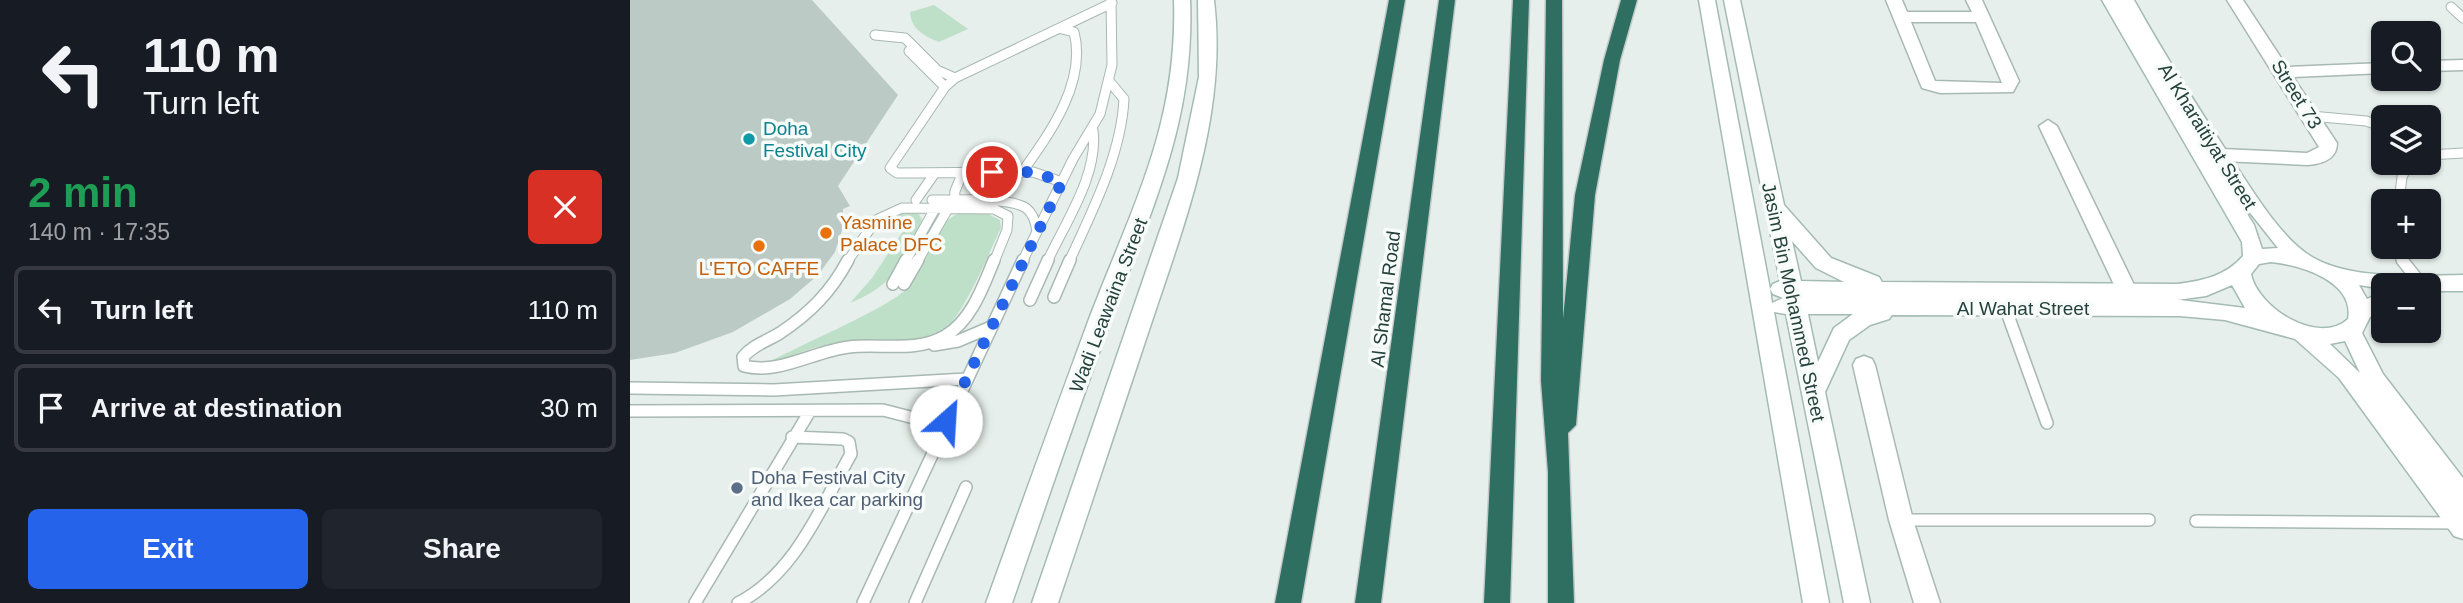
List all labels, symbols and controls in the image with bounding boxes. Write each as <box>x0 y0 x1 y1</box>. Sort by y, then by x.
map controls <box>2371 21 2441 343</box>
button: search <box>2371 21 2441 91</box>
icon: left <box>28 28 119 119</box>
text: 110 m <box>143 28 279 82</box>
street label: Street 73 <box>2267 56 2326 133</box>
street label: Al Kharaitiyat Street <box>2154 59 2261 214</box>
text: Turn left <box>143 85 259 121</box>
button: layers <box>2371 105 2441 175</box>
place label: Doha Festival City <box>763 118 867 161</box>
marker: Doha Festival City <box>741 131 757 147</box>
pin <box>962 142 1022 202</box>
icon: arrive <box>973 153 1011 191</box>
text: 2 min <box>28 169 138 216</box>
button: close <box>528 170 602 244</box>
street label: Jasim Bin Mohammed Street <box>1758 181 1829 424</box>
button: + <box>2371 189 2441 259</box>
place label: Yasmine Palace DFC <box>840 212 942 255</box>
street label: Wadi Leawaina Street <box>1065 214 1152 395</box>
text: 140 m · 17:35 <box>28 219 170 245</box>
marker: Yasmine Palace DFC <box>818 225 834 241</box>
street label: Al Shamal Road <box>1367 230 1404 368</box>
marker: L'ETO CAFFE <box>751 238 767 254</box>
place label: L'ETO CAFFE <box>699 258 819 279</box>
button: − <box>2371 273 2441 343</box>
icon: left <box>32 291 70 329</box>
text: Turn left <box>91 295 193 325</box>
text: 110 m <box>528 295 598 325</box>
street label: Al Wahat Street <box>1957 298 2090 319</box>
position arrow <box>909 384 983 458</box>
icon: arrive <box>32 389 70 427</box>
text: Arrive at destination <box>91 393 342 423</box>
text: 30 m <box>540 393 598 423</box>
place label: Doha Festival City and Ikea car parking <box>751 467 923 510</box>
marker: Doha Festival City and Ikea car parking <box>729 480 745 496</box>
button: Exit <box>28 509 308 589</box>
button: Share <box>322 509 602 589</box>

